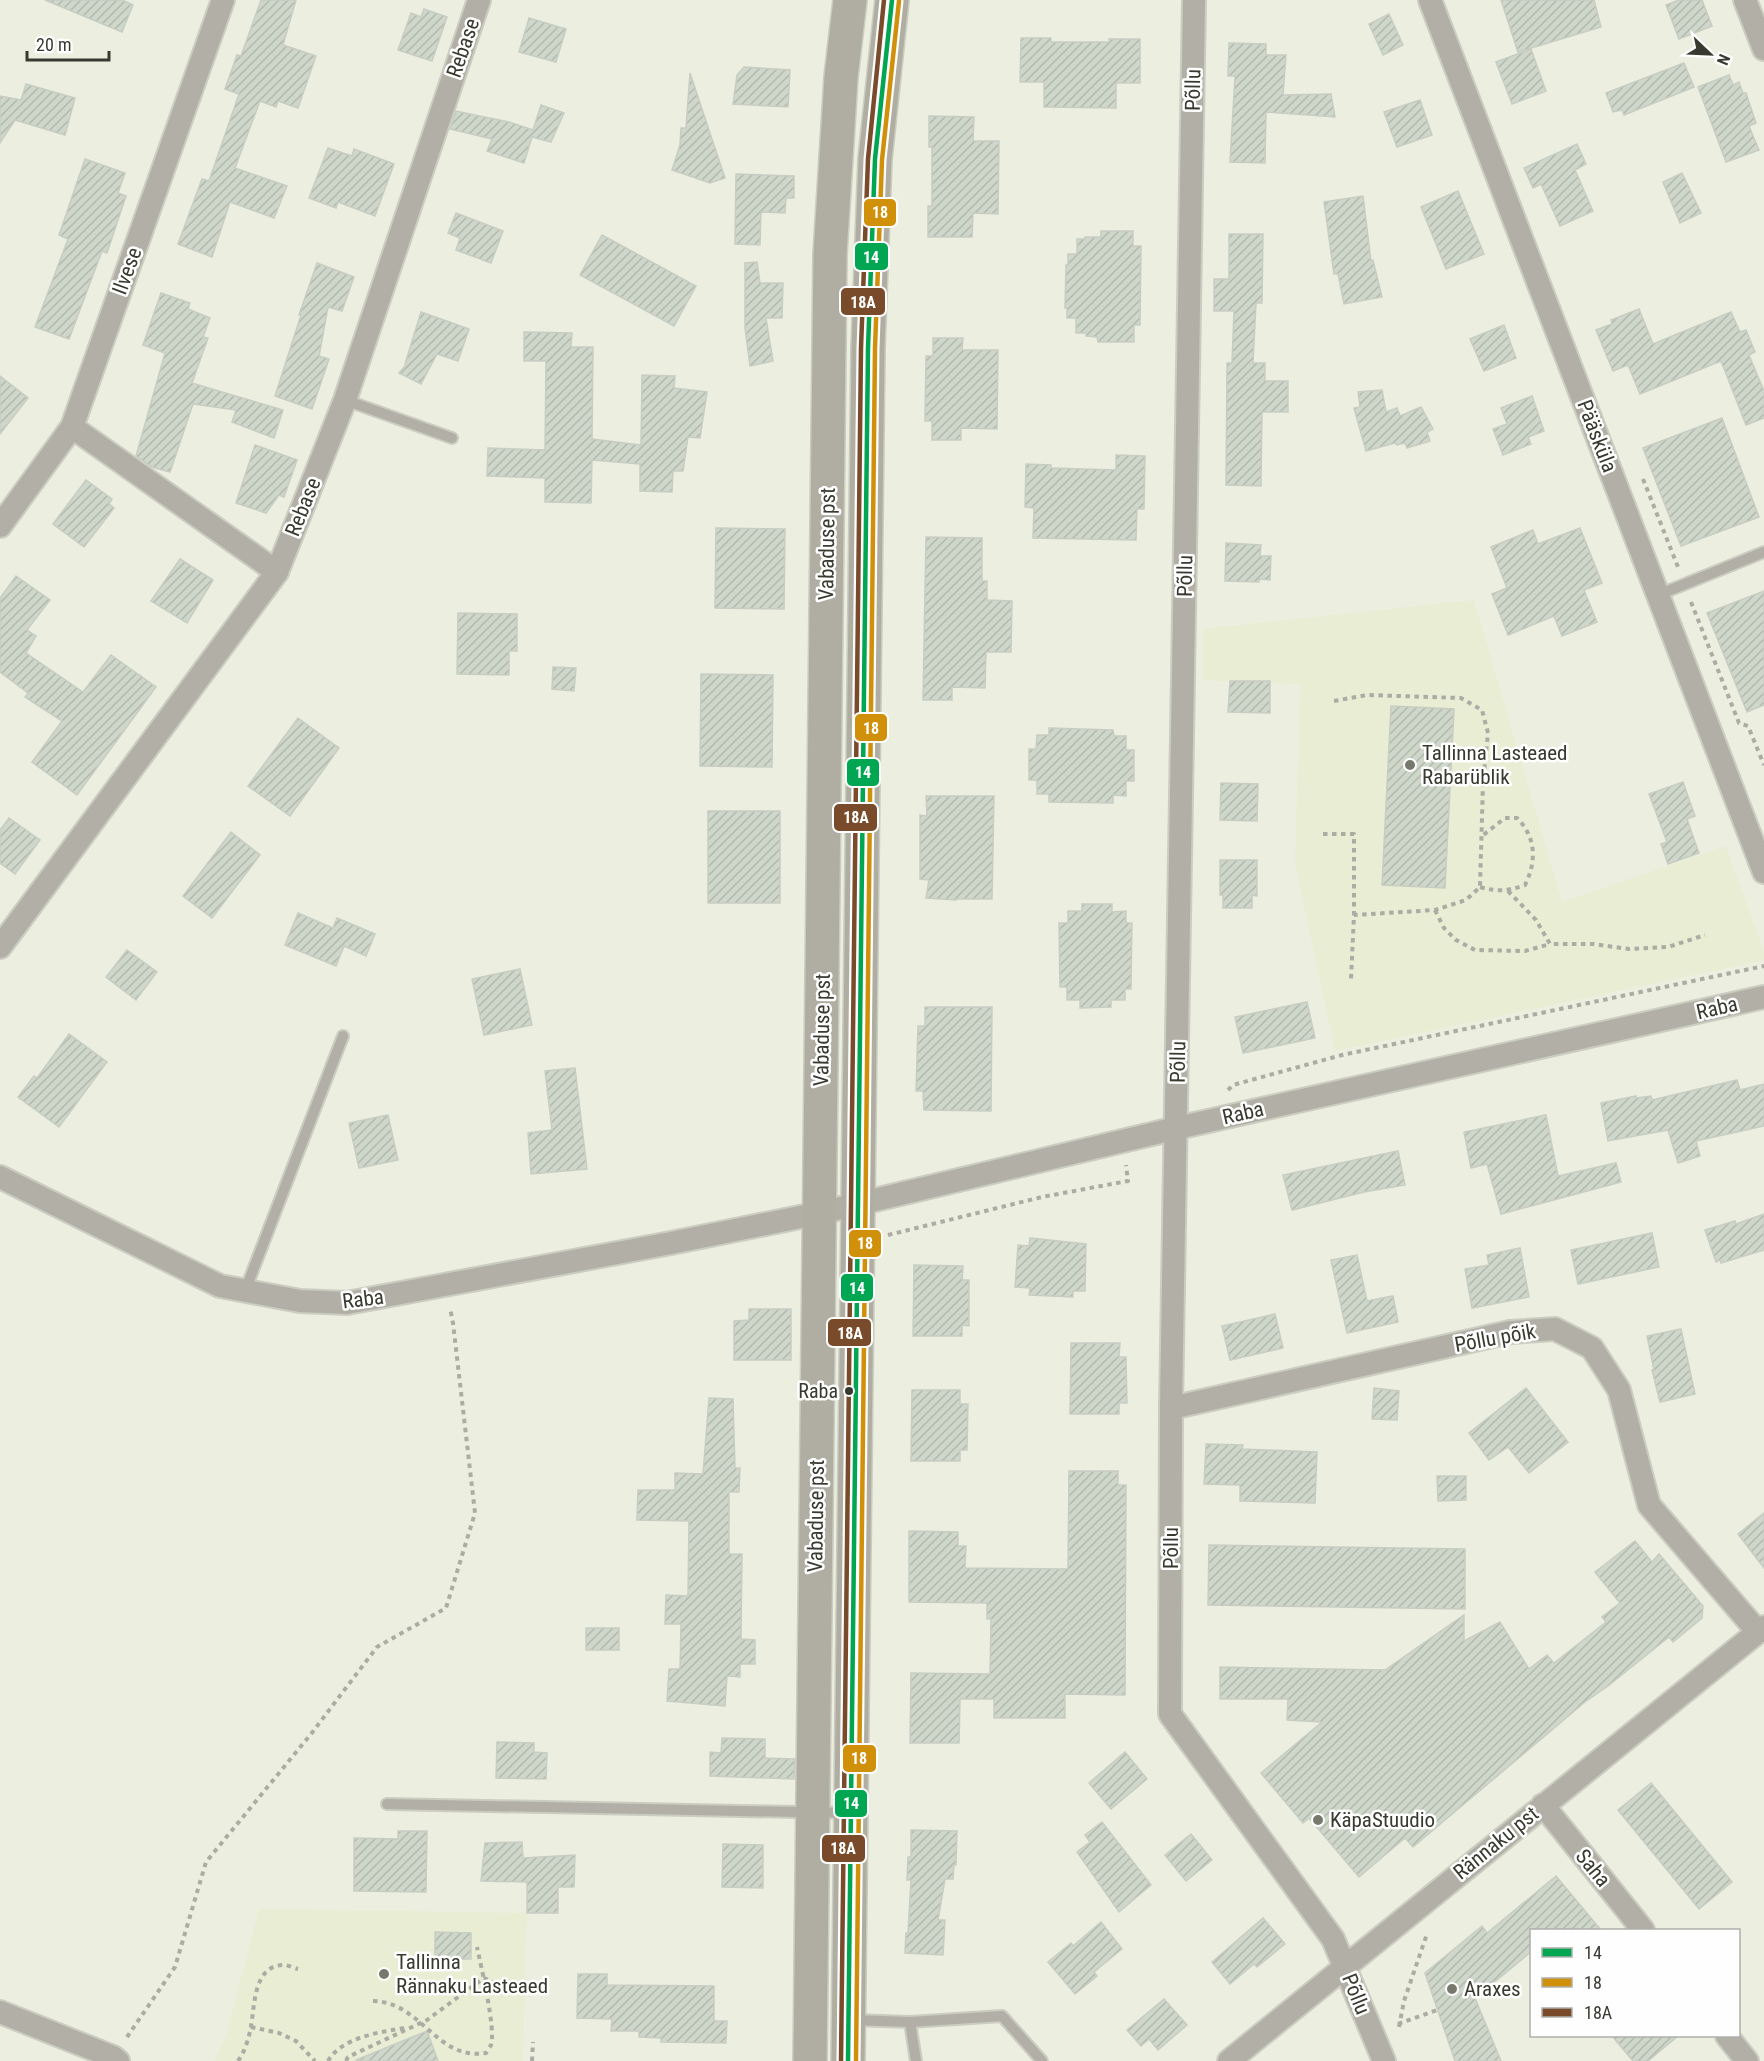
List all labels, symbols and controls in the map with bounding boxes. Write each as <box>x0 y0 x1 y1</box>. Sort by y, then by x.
street label: Rebase <box>442 15 484 81</box>
scale bar <box>27 24 110 62</box>
north arrow <box>1680 24 1740 84</box>
text: 20 m <box>36 34 71 55</box>
text: N <box>1713 51 1734 68</box>
street label: Põllu <box>1181 69 1205 111</box>
line badge: 18 <box>863 198 897 227</box>
text: 18 <box>872 203 888 222</box>
line badge: 14 <box>854 242 889 271</box>
street label: Ilvese <box>107 244 147 298</box>
text: 14 <box>863 248 879 267</box>
line badge: 18A <box>840 287 886 316</box>
text: 18A <box>850 293 876 312</box>
street label: Pääsküla <box>1572 396 1622 476</box>
street label: Rebase <box>280 474 326 540</box>
street label: Vabaduse pst <box>814 487 840 601</box>
street label: Põllu <box>1173 555 1197 597</box>
line badge: 18 <box>854 713 888 742</box>
text: 18 <box>863 719 879 738</box>
place label: Tallinna Lasteaed Rabarüblik <box>1422 741 1568 789</box>
line badge: 14 <box>846 758 880 787</box>
marker: Tallinna Lasteaed Rabarüblik <box>1403 758 1417 772</box>
text: 14 <box>855 763 871 782</box>
line badge: 18A <box>833 803 878 832</box>
text: 18A <box>843 808 869 827</box>
street label: Vabaduse pst <box>809 973 835 1087</box>
street label: Raba <box>1694 992 1740 1024</box>
street label: Põllu <box>1166 1041 1190 1083</box>
street label: Raba <box>1220 1097 1266 1129</box>
line badge: 18 <box>848 1229 882 1258</box>
text: 18 <box>857 1234 873 1253</box>
line badge: 14 <box>840 1273 874 1302</box>
text: 14 <box>849 1279 865 1298</box>
street label: Raba <box>341 1285 385 1313</box>
line badge: 18A <box>827 1318 872 1347</box>
street label: Põllu põik <box>1453 1319 1538 1357</box>
text: 18A <box>837 1324 863 1343</box>
place label: Raba <box>798 1379 838 1403</box>
marker: Raba <box>843 1385 855 1397</box>
street label: Vabaduse pst <box>803 1459 829 1573</box>
street label: Põllu <box>1159 1527 1183 1569</box>
line badge: 18 <box>842 1744 877 1773</box>
text: 18 <box>851 1749 867 1768</box>
line badge: 14 <box>834 1789 868 1818</box>
text: 14 <box>843 1794 859 1813</box>
street label: Rännaku pst <box>1449 1802 1543 1884</box>
place label: KäpaStuudio <box>1330 1808 1435 1832</box>
marker: KäpaStuudio <box>1311 1813 1325 1827</box>
line badge: 18A <box>821 1834 866 1863</box>
text: 18A <box>830 1839 856 1858</box>
street label: Saha <box>1571 1844 1615 1892</box>
legend <box>1530 1929 1740 2037</box>
text: 14 <box>1584 1942 1602 1963</box>
place label: Tallinna Rännaku Lasteaed <box>396 1950 548 1998</box>
marker: Tallinna Rännaku Lasteaed <box>377 1967 391 1981</box>
street label: Põllu <box>1337 1970 1375 2018</box>
text: 18 <box>1584 1972 1602 1993</box>
place label: Araxes <box>1464 1977 1521 2001</box>
marker: Araxes <box>1445 1982 1459 1996</box>
text: 18A <box>1584 2002 1613 2023</box>

